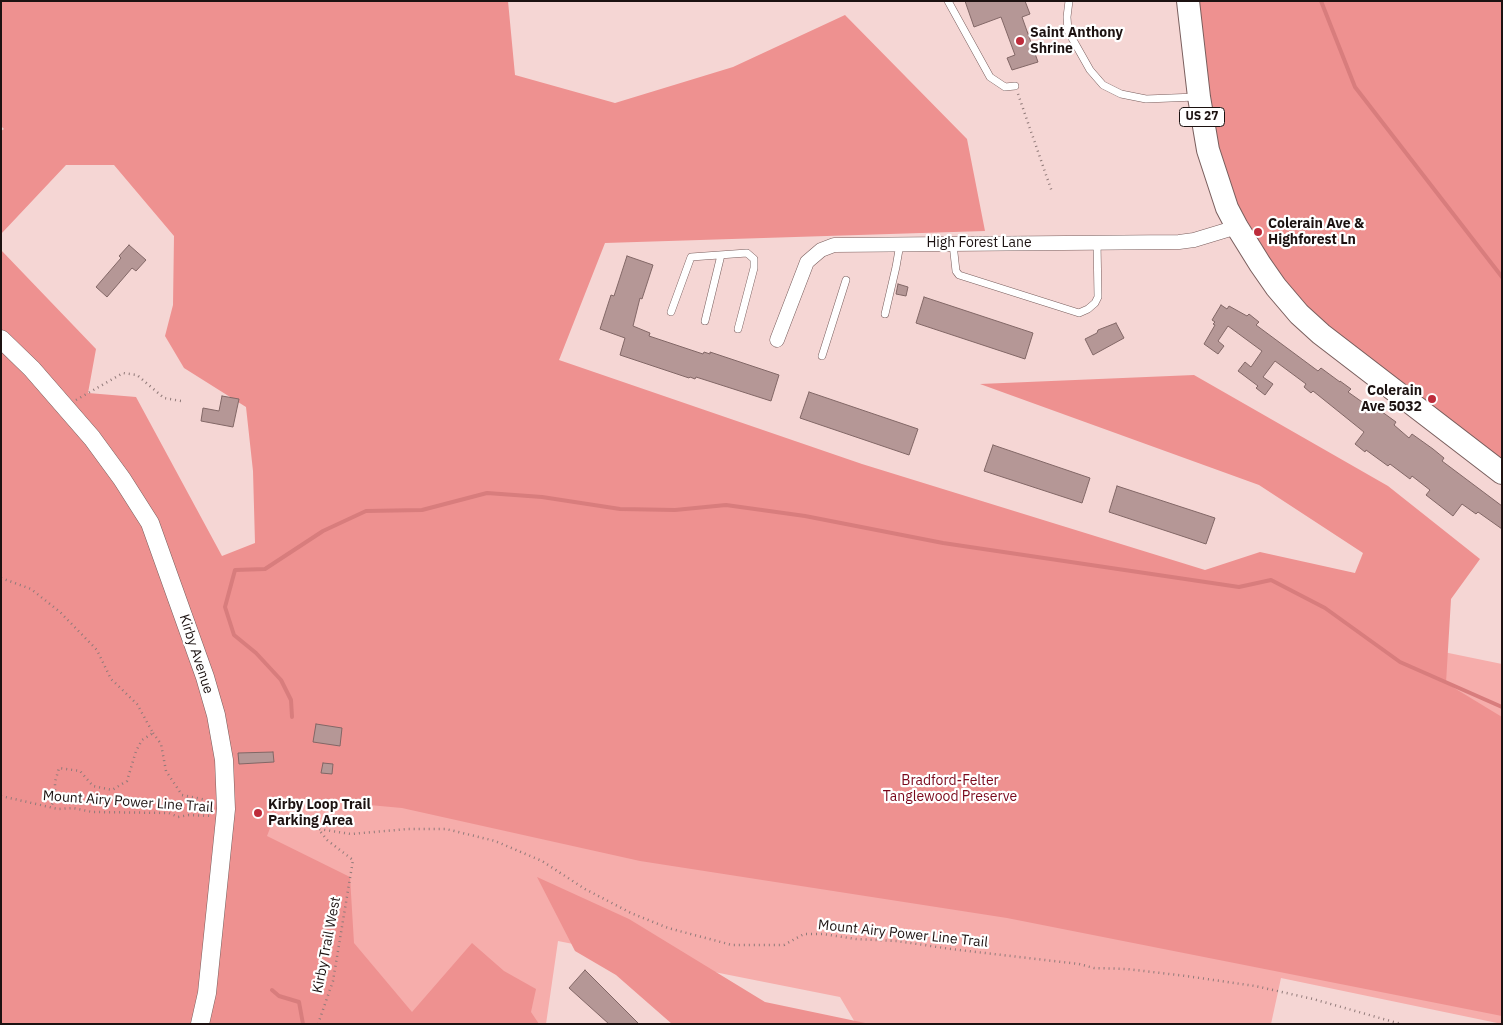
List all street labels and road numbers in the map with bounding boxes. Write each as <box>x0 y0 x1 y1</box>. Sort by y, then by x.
road number: US 27 <box>1180 108 1224 126</box>
street label: High Forest Lane <box>926 235 1032 251</box>
street label: Kirby Avenue <box>175 612 217 696</box>
street label: Mount Airy Power Line Trail <box>42 788 214 816</box>
street label: Kirby Trail West <box>309 895 345 995</box>
street label: Mount Airy Power Line Trail <box>817 917 989 951</box>

